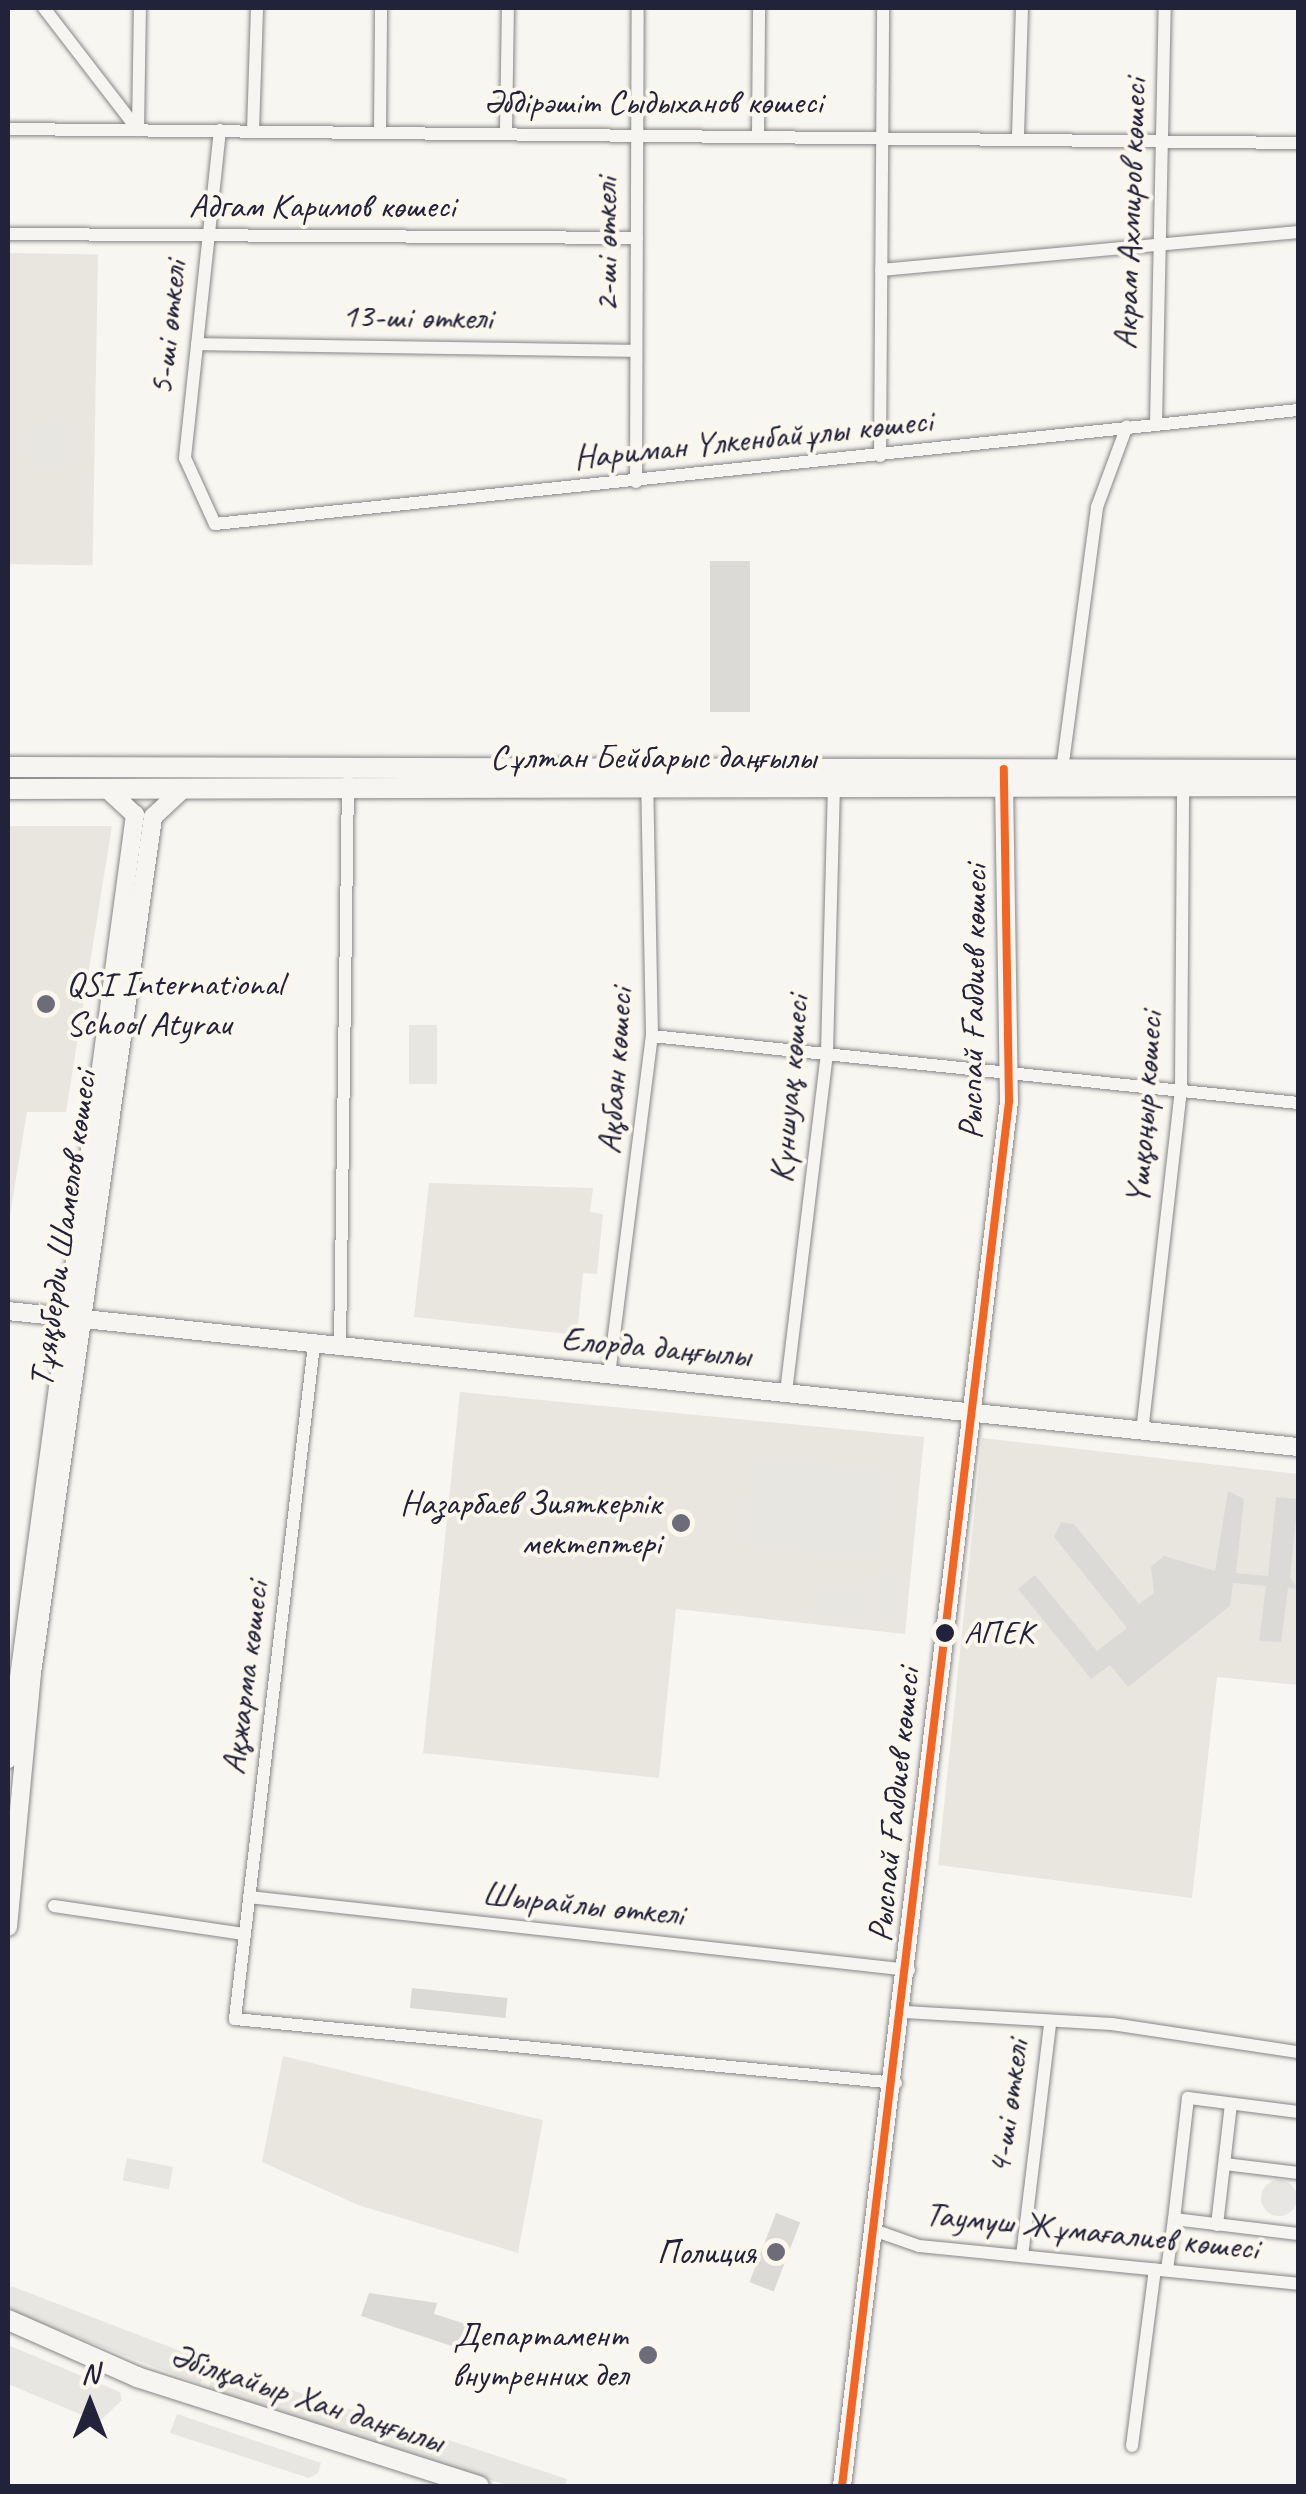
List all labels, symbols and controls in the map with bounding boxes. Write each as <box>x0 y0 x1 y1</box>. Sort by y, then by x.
street label: Акрам Ахмиров көшесі <box>1104 79 1156 349</box>
street label: Әбдірәшіт Сыдыханов көшесі <box>483 81 823 123</box>
street label: 2-ші өткелі <box>585 178 627 312</box>
street label: Адгам Каримов көшесі <box>187 185 457 227</box>
street label: 5-ші өткелі <box>140 259 196 397</box>
street label: 13-ші өткелі <box>341 295 493 339</box>
street label: Нариман Үлкенбайұлы көшесі <box>572 399 934 479</box>
street label: Сұлтан Бейбарыс даңғылы <box>489 736 817 778</box>
street label: Рыспай Ғабдиев көшесі <box>950 864 996 1140</box>
place label: QSI International School Atyrau <box>66 963 283 1045</box>
street label: Ақбаян көшесі <box>588 986 642 1156</box>
marker: QSI International School Atyrau <box>35 993 57 1015</box>
street label: Күншуақ көшесі <box>760 993 818 1185</box>
street label: Үшқоңыр көшесі <box>1116 1010 1172 1206</box>
street label: Тұяқберди Шамелов көшесі <box>20 1068 106 1390</box>
street label: Елорда даңғылы <box>559 1318 753 1376</box>
place label: Назарбаев Зияткерлік мектептері <box>405 1482 661 1564</box>
marker: Назарбаев Зияткерлік мектептері <box>670 1512 692 1534</box>
street label: Ақжарма көшесі <box>212 1579 278 1777</box>
place label: АПЕК <box>964 1614 1033 1652</box>
marker: АПЕК <box>935 1623 955 1643</box>
street label: Рыспай Ғабдиев көшесі <box>859 1666 929 1944</box>
street label: Шырайлы өткелі <box>480 1873 686 1935</box>
street label: 4-ші өткелі <box>978 2037 1038 2177</box>
street label: Таумуш Жұмағалиев көшесі <box>923 2193 1261 2269</box>
place label: Полиция <box>657 2231 756 2273</box>
marker: Полиция <box>765 2241 787 2263</box>
place label: Департамент внутренних дел <box>451 2314 628 2396</box>
street label: Әбілқайыр Хан даңғылы <box>164 2334 450 2462</box>
marker: Департамент внутренних дел <box>637 2344 659 2366</box>
north arrow <box>40 2354 140 2454</box>
text: N <box>81 2356 99 2391</box>

